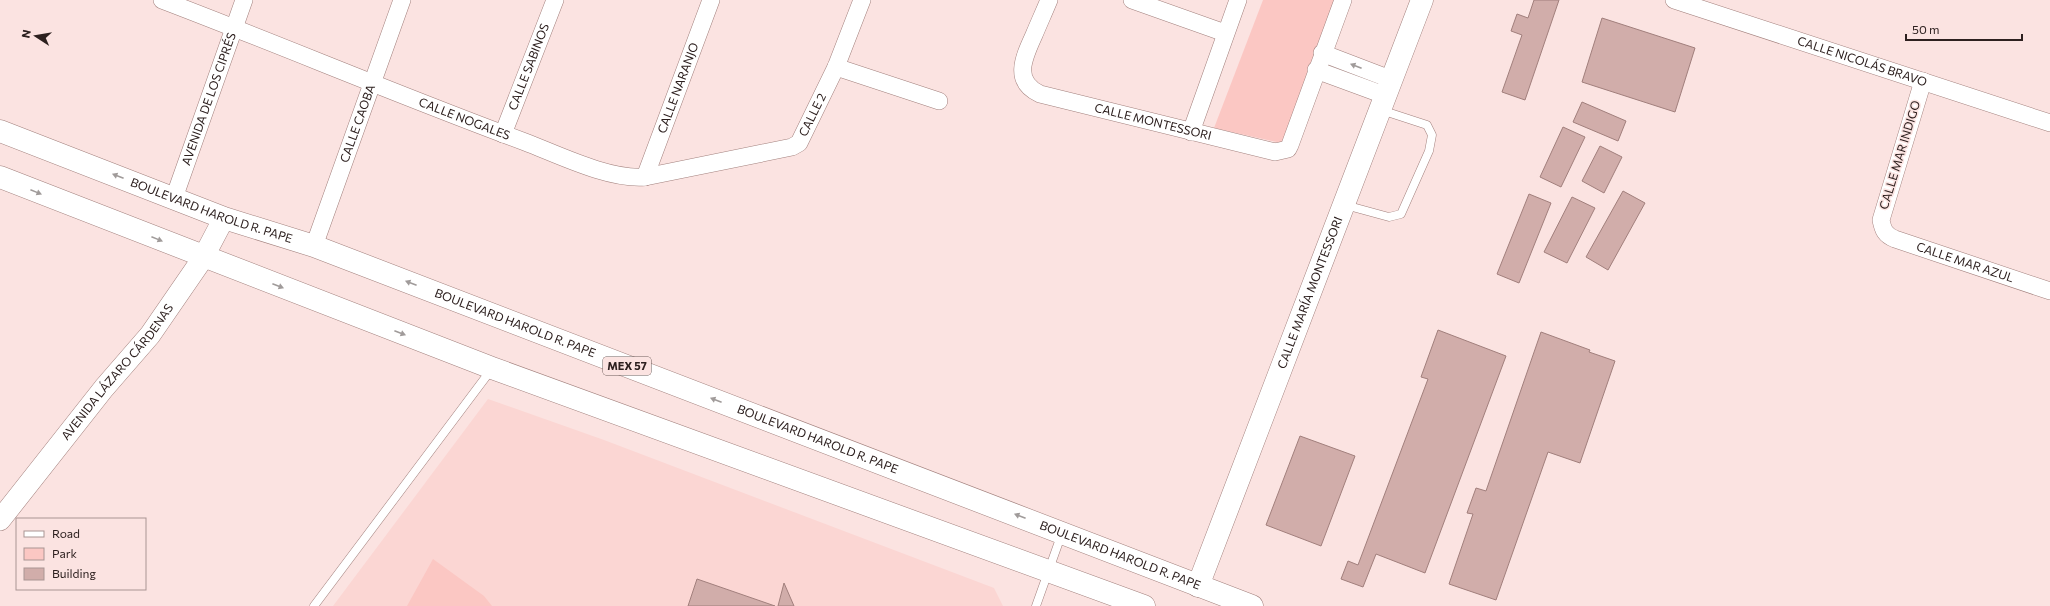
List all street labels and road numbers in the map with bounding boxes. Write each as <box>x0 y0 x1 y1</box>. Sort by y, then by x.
street label: CALLE SABINOS <box>505 21 551 112</box>
street label: AVENIDA DE LOS CIPRÉS <box>178 30 238 167</box>
street label: CALLE NICOLÁS BRAVO <box>1796 33 1929 88</box>
street label: CALLE NARANJO <box>654 40 701 135</box>
street label: CALLE CAOBA <box>336 82 377 164</box>
street label: CALLE 2 <box>795 90 828 138</box>
street label: CALLE NOGALES <box>417 94 512 142</box>
street label: CALLE MAR INDIGO <box>1876 98 1922 211</box>
street label: CALLE MONTESSORI <box>1093 100 1213 142</box>
street label: BOULEVARD HAROLD R. PAPE <box>129 174 294 245</box>
street label: CALLE MARÍA MONTESSORI <box>1274 214 1345 370</box>
street label: CALLE MAR AZUL <box>1915 239 2016 284</box>
street label: BOULEVARD HAROLD R. PAPE <box>433 285 598 359</box>
street label: AVENIDA LÁZARO CÁRDENAS <box>58 301 175 442</box>
road number: MEX 57 <box>603 357 651 375</box>
street label: BOULEVARD HAROLD R. PAPE <box>736 401 900 476</box>
street label: BOULEVARD HAROLD R. PAPE <box>1038 517 1203 592</box>

